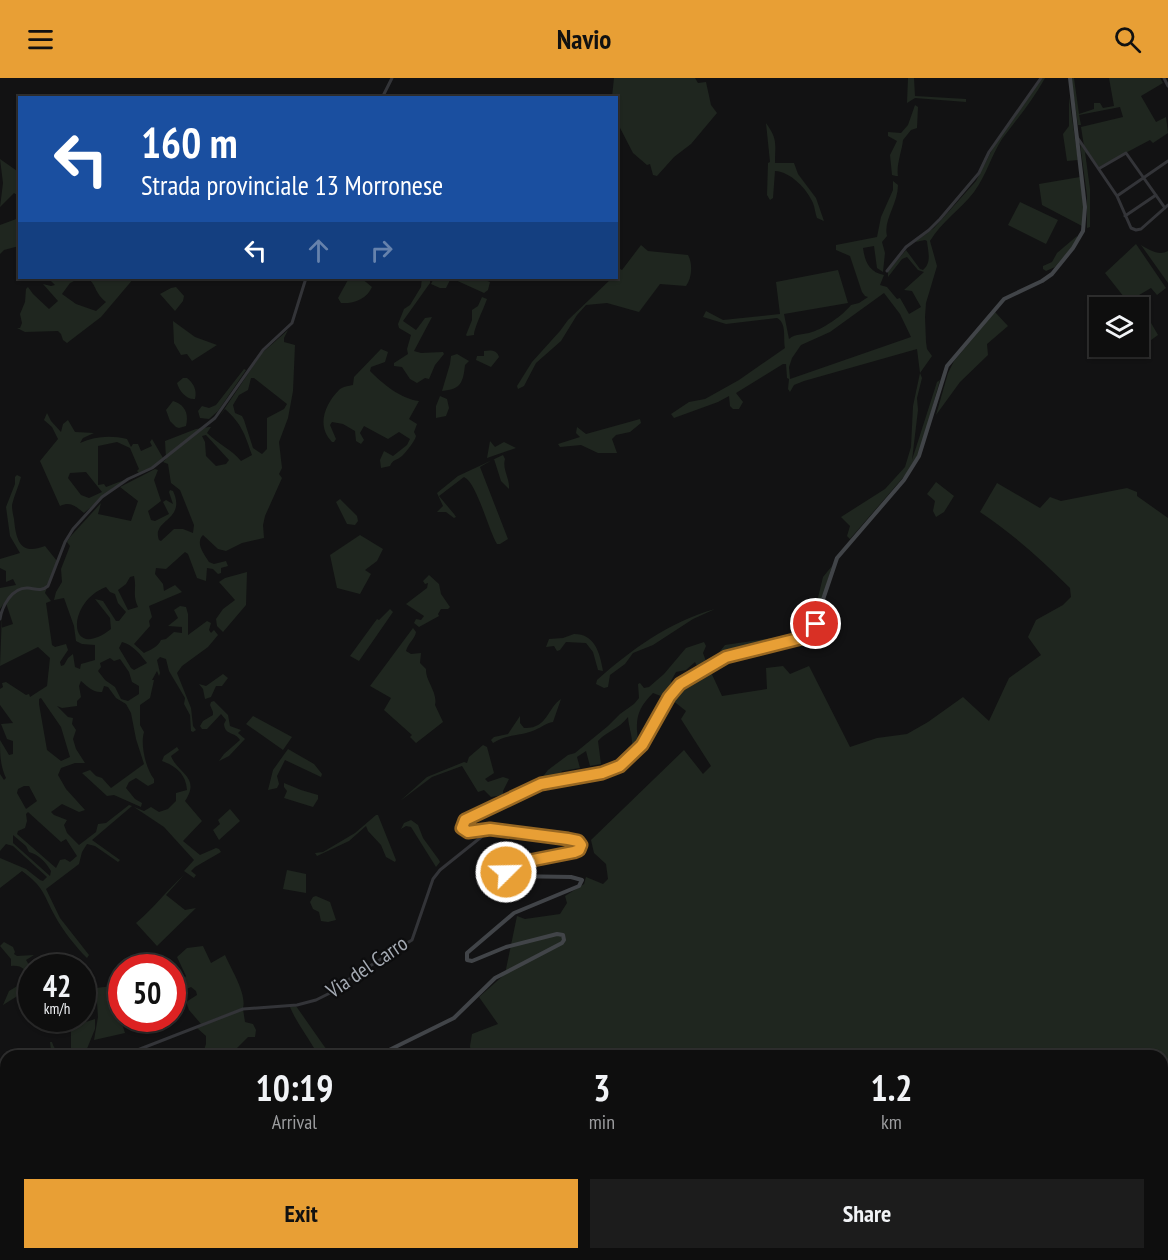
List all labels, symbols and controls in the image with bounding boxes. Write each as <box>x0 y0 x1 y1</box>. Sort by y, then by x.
text: Navio <box>557 22 611 56</box>
icon: menu <box>24 23 57 56</box>
icon: search <box>1111 23 1144 56</box>
text: 160 m <box>141 115 238 170</box>
icon: left <box>42 120 120 198</box>
text: Strada provinciale 13 Morronese <box>141 168 443 202</box>
icon: left <box>239 234 272 267</box>
icon: ahead <box>302 234 335 267</box>
icon: right <box>365 234 398 267</box>
map controls <box>1089 297 1149 357</box>
button: layers <box>1089 297 1149 357</box>
pin <box>790 598 841 649</box>
icon: arrive <box>799 607 832 640</box>
position arrow <box>474 840 538 904</box>
street label: Via del Carro <box>320 930 413 1004</box>
speed limit sign: 50 <box>108 954 186 1032</box>
text: 42 <box>43 966 71 1005</box>
text: km/h <box>44 999 70 1018</box>
text: 10:19 <box>255 1064 333 1111</box>
text: 3 <box>593 1064 610 1111</box>
text: 1.2 <box>870 1064 912 1111</box>
text: Arrival <box>272 1109 317 1135</box>
text: min <box>589 1109 615 1135</box>
text: km <box>881 1109 902 1135</box>
button: Exit <box>24 1179 578 1248</box>
button: Share <box>590 1179 1144 1248</box>

